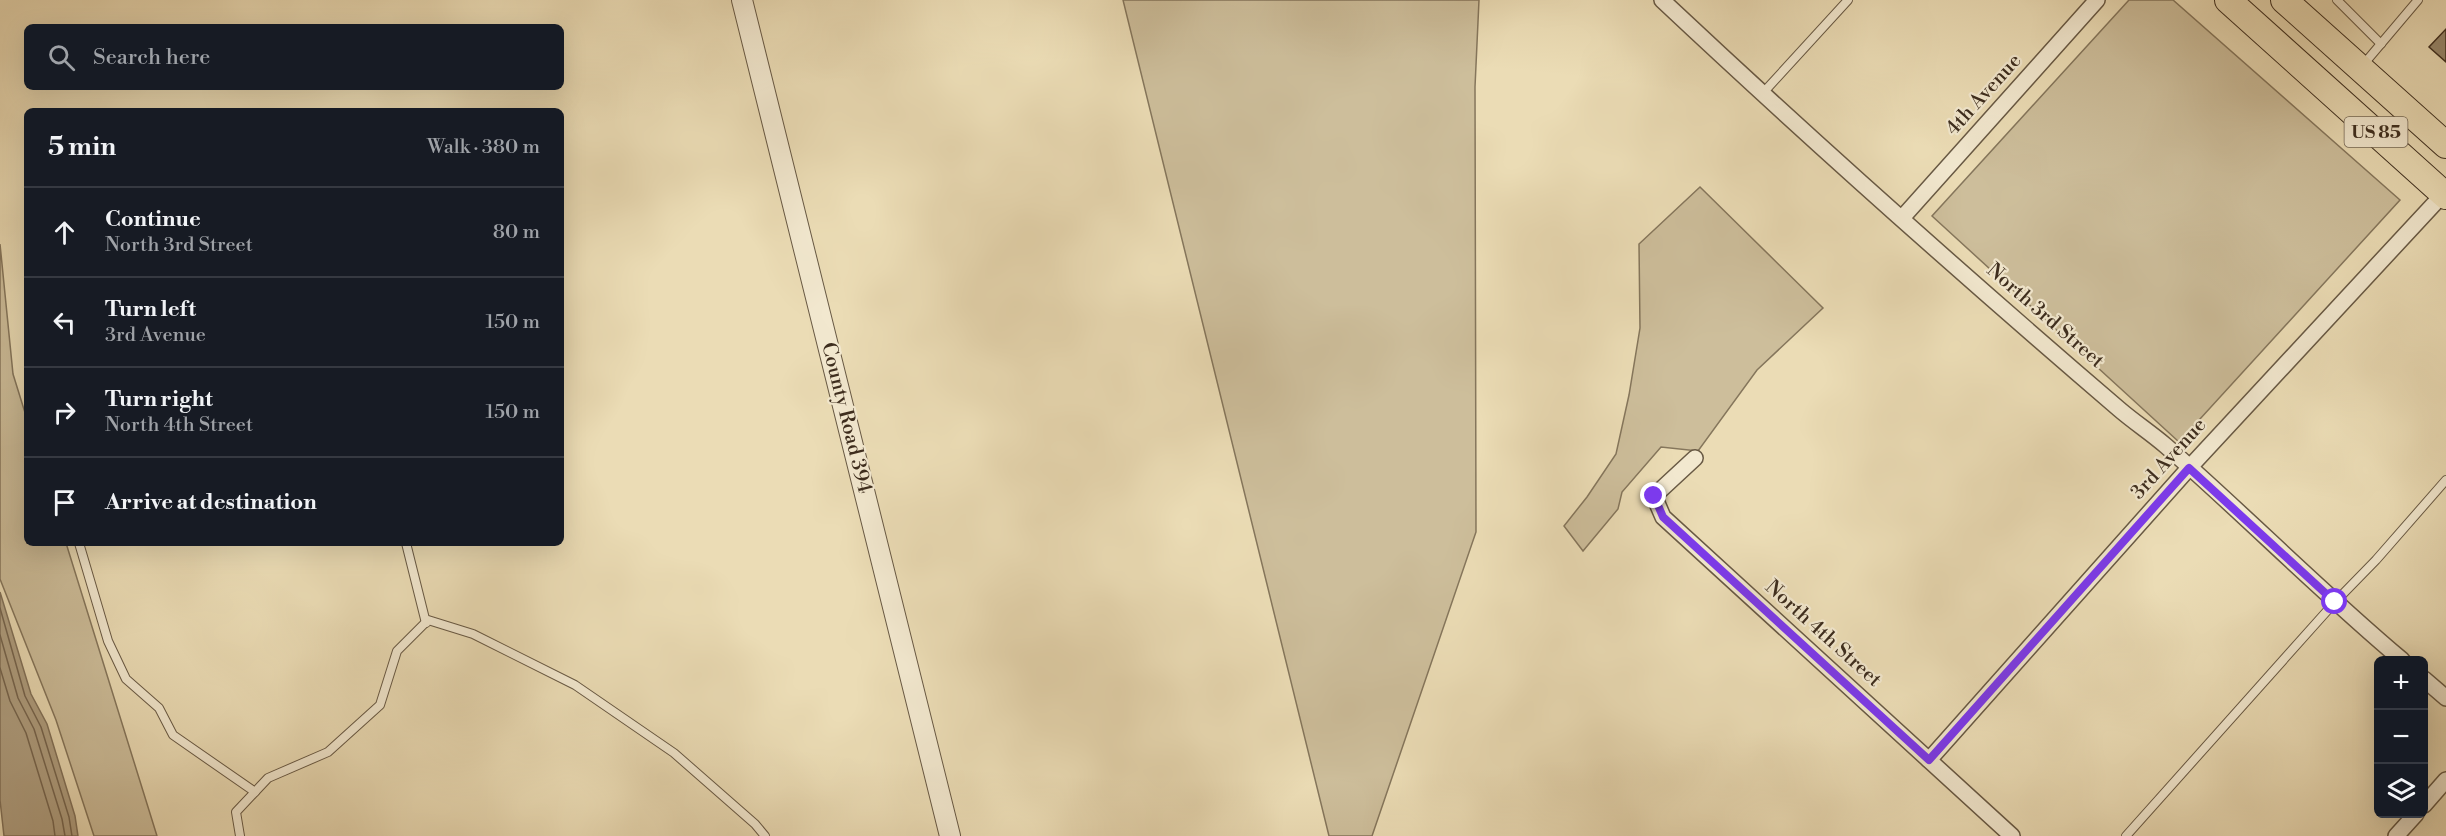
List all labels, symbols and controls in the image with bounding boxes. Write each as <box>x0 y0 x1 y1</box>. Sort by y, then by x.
search box <box>24 24 564 90</box>
icon: search <box>45 41 78 74</box>
text: Search here <box>93 44 210 71</box>
street label: 4th Avenue <box>1941 49 2027 141</box>
road number: US 85 <box>2344 117 2408 147</box>
text: 5 min <box>48 131 116 163</box>
text: Walk · 380 m <box>427 135 540 160</box>
text: Continue <box>105 206 201 233</box>
icon: ahead <box>48 216 81 249</box>
text: 80 m <box>493 220 540 245</box>
text: North 3rd Street <box>105 233 253 258</box>
street label: North 3rd Street <box>1981 258 2109 374</box>
text: Turn left <box>105 296 196 323</box>
icon: left <box>48 306 81 339</box>
text: 150 m <box>485 310 540 335</box>
text: 3rd Avenue <box>105 323 206 348</box>
street label: County Road 394 <box>815 340 877 496</box>
text: Turn right <box>105 386 213 413</box>
icon: right <box>48 396 81 429</box>
text: 150 m <box>485 400 540 425</box>
text: North 4th Street <box>105 413 253 438</box>
street label: 3rd Avenue <box>2126 413 2212 505</box>
route end <box>1640 482 1666 508</box>
icon: arrive <box>48 486 81 519</box>
text: Arrive at destination <box>105 489 317 516</box>
street label: North 4th Street <box>1760 575 1886 693</box>
route start <box>2321 588 2347 614</box>
map controls <box>2374 656 2428 818</box>
button: + <box>2374 656 2428 710</box>
button: − <box>2374 710 2428 764</box>
button: layers <box>2374 764 2428 818</box>

